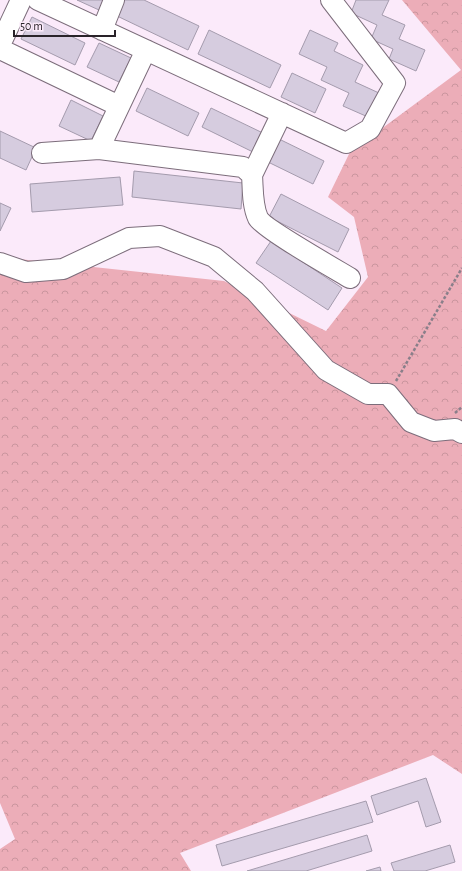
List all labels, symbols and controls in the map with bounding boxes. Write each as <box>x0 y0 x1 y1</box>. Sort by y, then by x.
scale bar <box>14 12 115 38</box>
text: 50 m <box>20 20 43 32</box>

